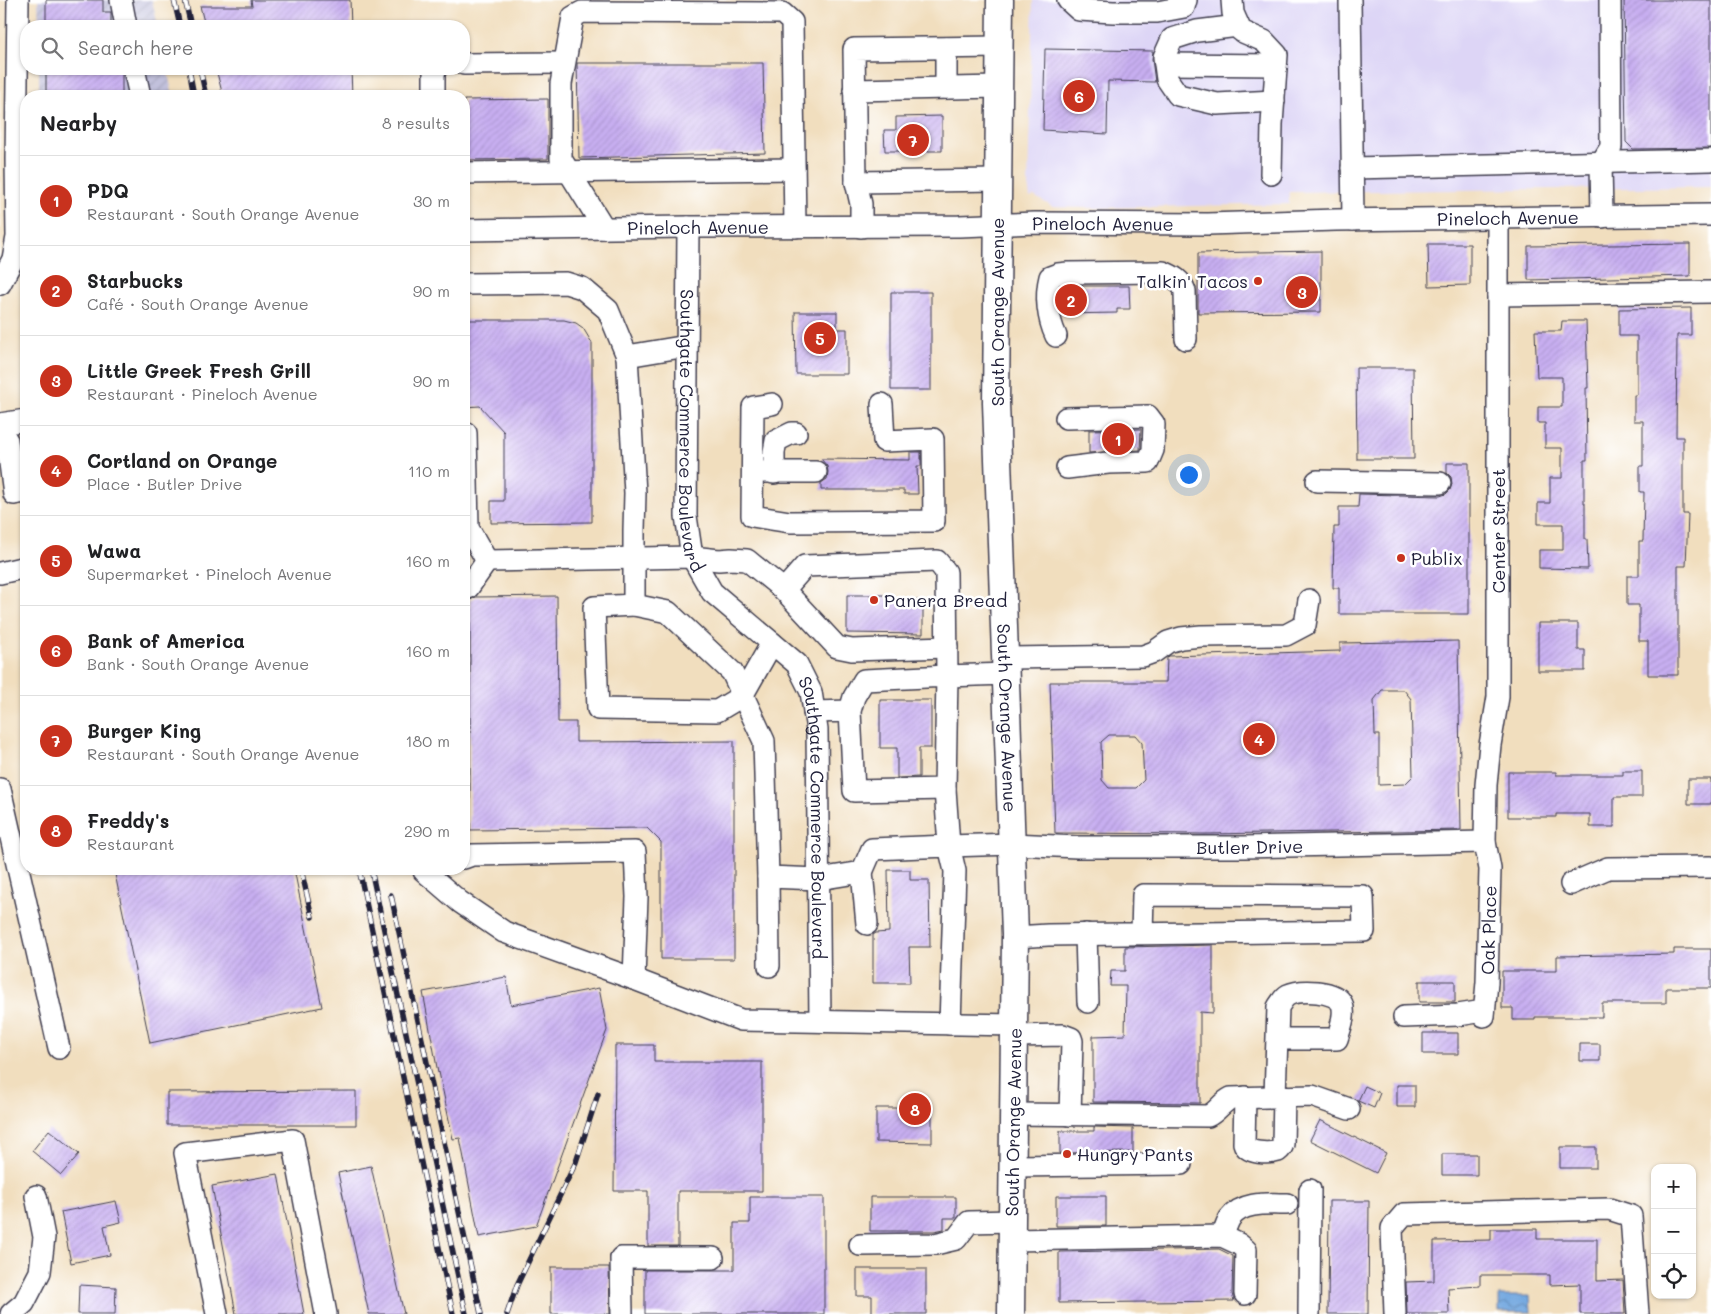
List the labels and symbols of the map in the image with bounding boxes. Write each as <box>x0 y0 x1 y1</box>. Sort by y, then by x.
pin: 6 <box>1063 77 1095 115</box>
pin: 7 <box>897 121 929 159</box>
street label: Pineloch Avenue <box>1437 205 1579 231</box>
street label: Pineloch Avenue <box>1032 211 1174 236</box>
street label: Pineloch Avenue <box>627 215 769 240</box>
street label: South Orange Avenue <box>985 218 1009 406</box>
place label: Talkin' Tacos <box>1136 269 1248 293</box>
pin: 3 <box>1286 273 1318 311</box>
marker: Talkin' Tacos <box>1252 275 1264 287</box>
pin: 2 <box>1055 281 1087 319</box>
street label: Southgate Commerce Boulevard <box>674 289 710 576</box>
pin: 5 <box>804 319 836 357</box>
pin: 1 <box>1102 420 1134 458</box>
your location <box>1176 462 1202 488</box>
street label: Center Street <box>1486 468 1510 594</box>
place label: Publix <box>1411 546 1463 570</box>
marker: Publix <box>1395 552 1407 564</box>
place label: Panera Bread <box>884 588 1007 612</box>
marker: Panera Bread <box>868 594 880 606</box>
street label: South Orange Avenue <box>992 623 1023 813</box>
street label: Southgate Commerce Boulevard <box>793 672 831 959</box>
pin: 4 <box>1243 720 1275 758</box>
street label: Butler Drive <box>1196 834 1304 859</box>
street label: Oak Place <box>1475 885 1502 975</box>
street label: South Orange Avenue <box>999 1028 1027 1216</box>
pin: 8 <box>899 1090 931 1128</box>
place label: Hungry Pants <box>1077 1142 1193 1166</box>
marker: Hungry Pants <box>1061 1148 1073 1160</box>

